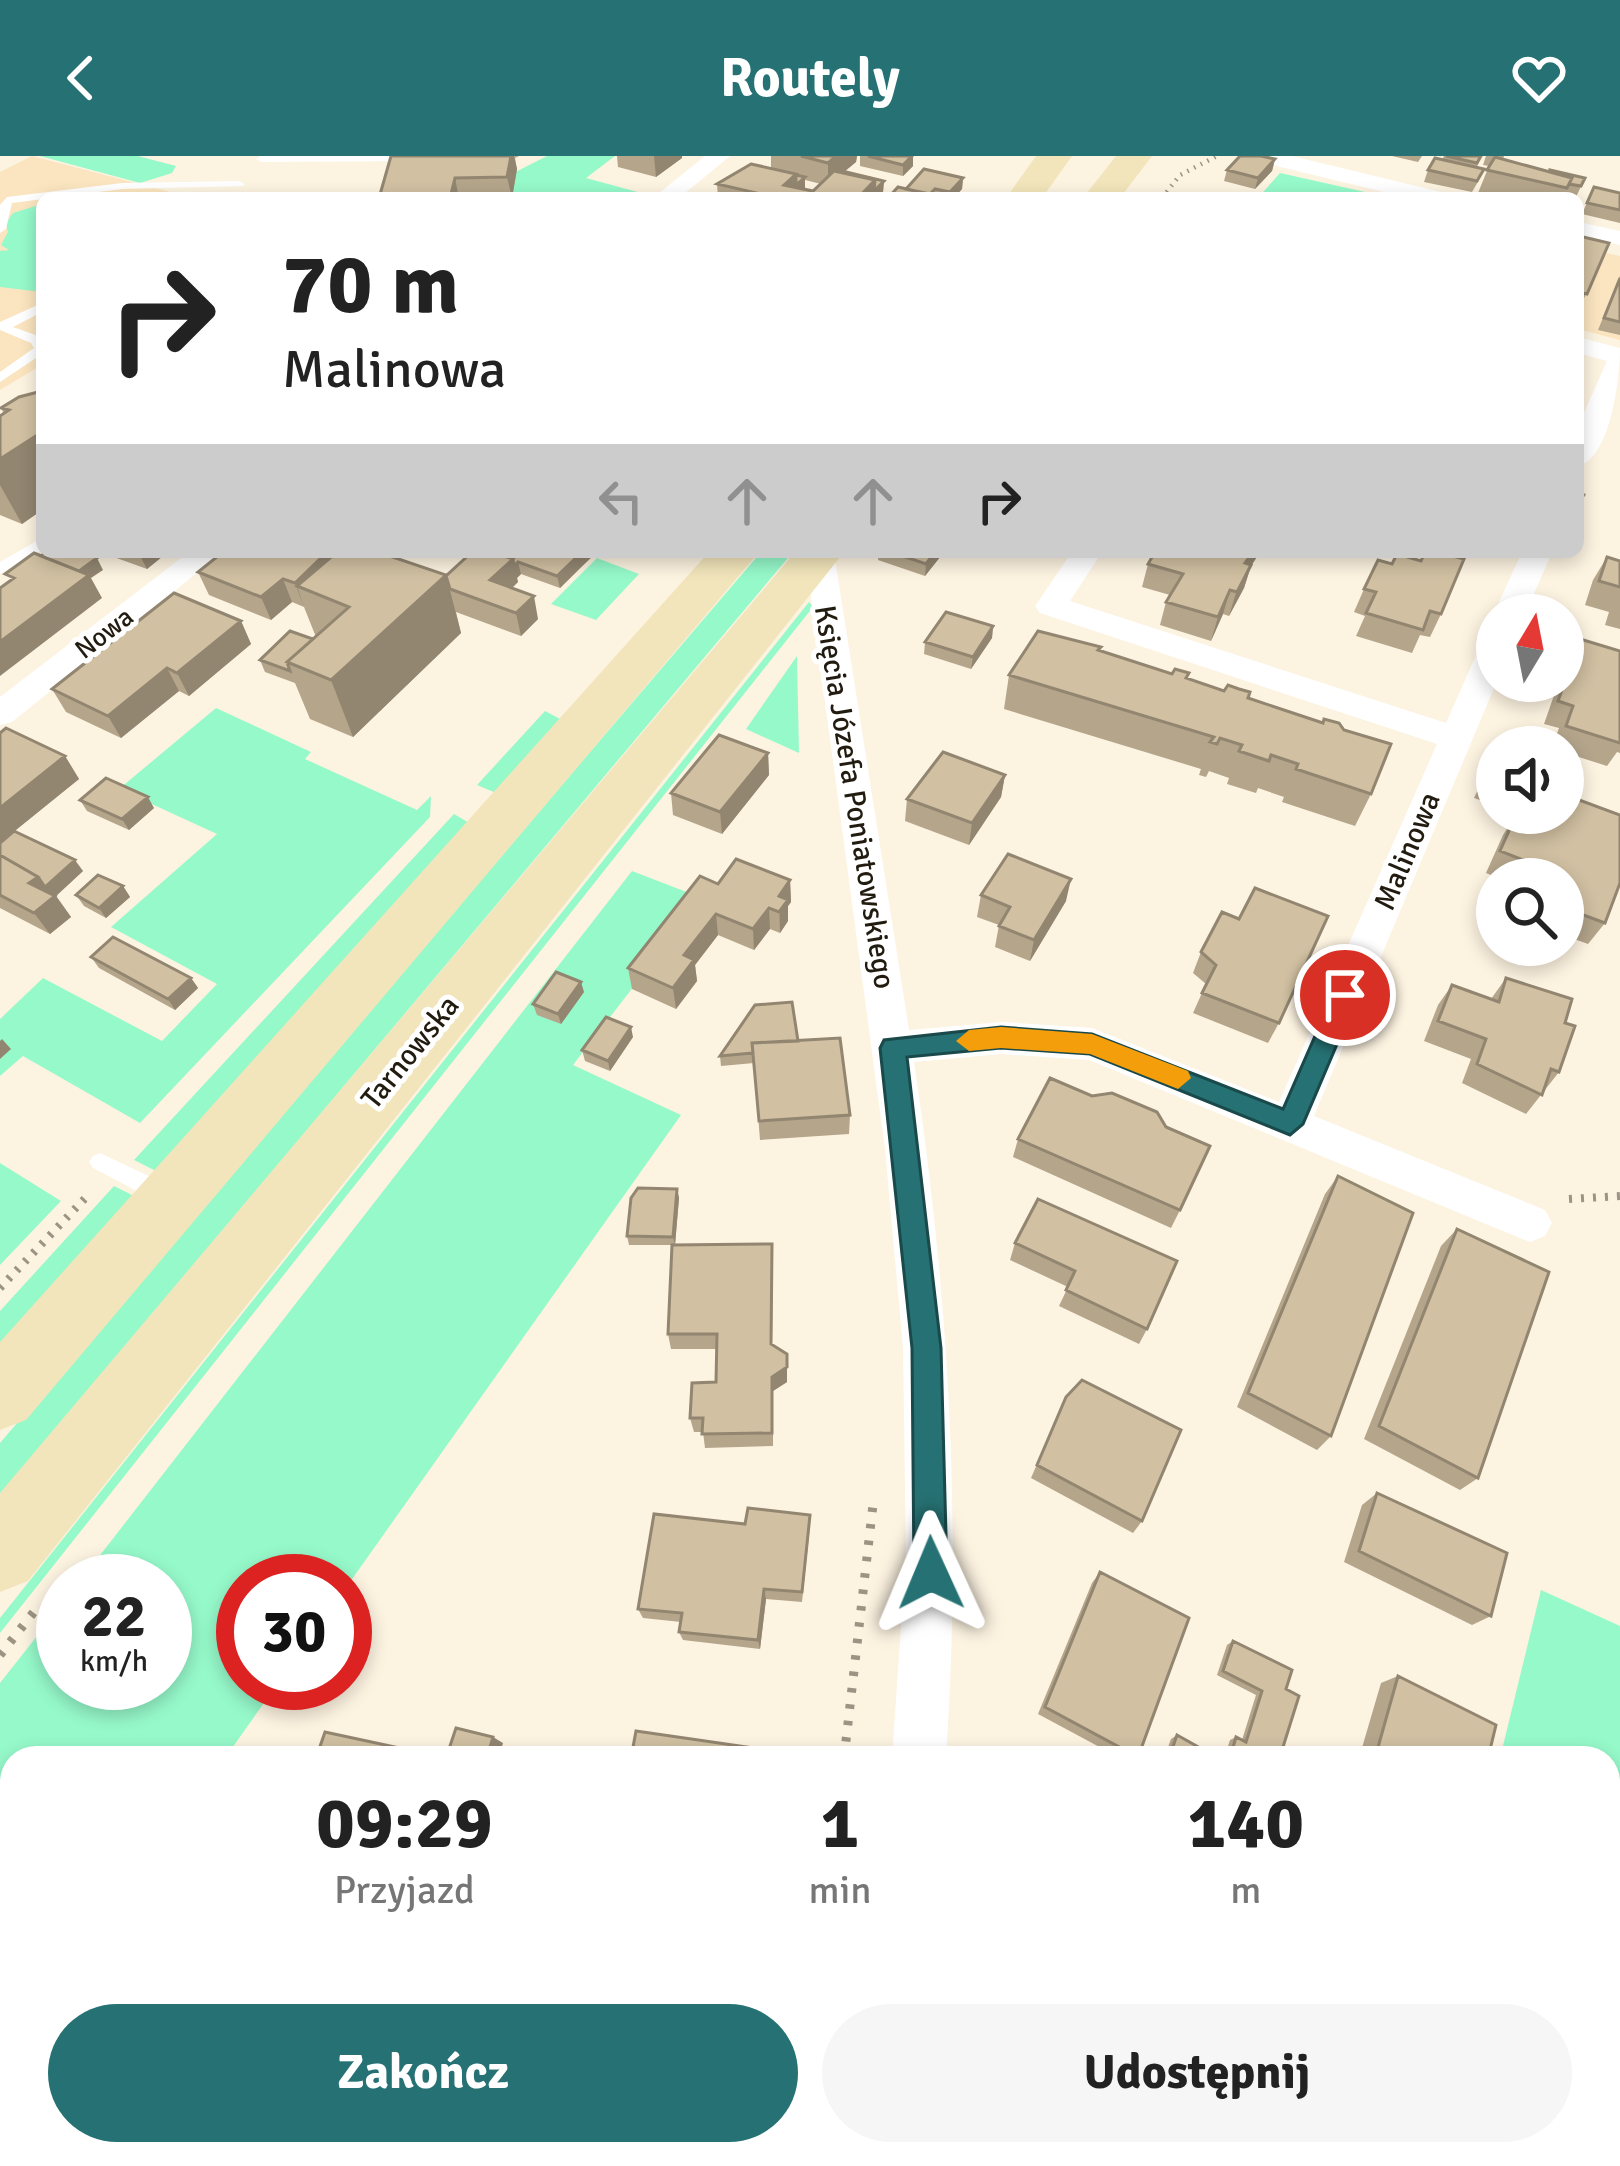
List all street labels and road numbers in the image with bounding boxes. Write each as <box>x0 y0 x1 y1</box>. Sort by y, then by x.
street label: Nowa <box>69 600 140 666</box>
street label: Księcia Józefa Poniatowskiego <box>806 603 903 992</box>
street label: Malinowa <box>1366 787 1449 916</box>
street label: Tarnowska <box>353 988 467 1117</box>

